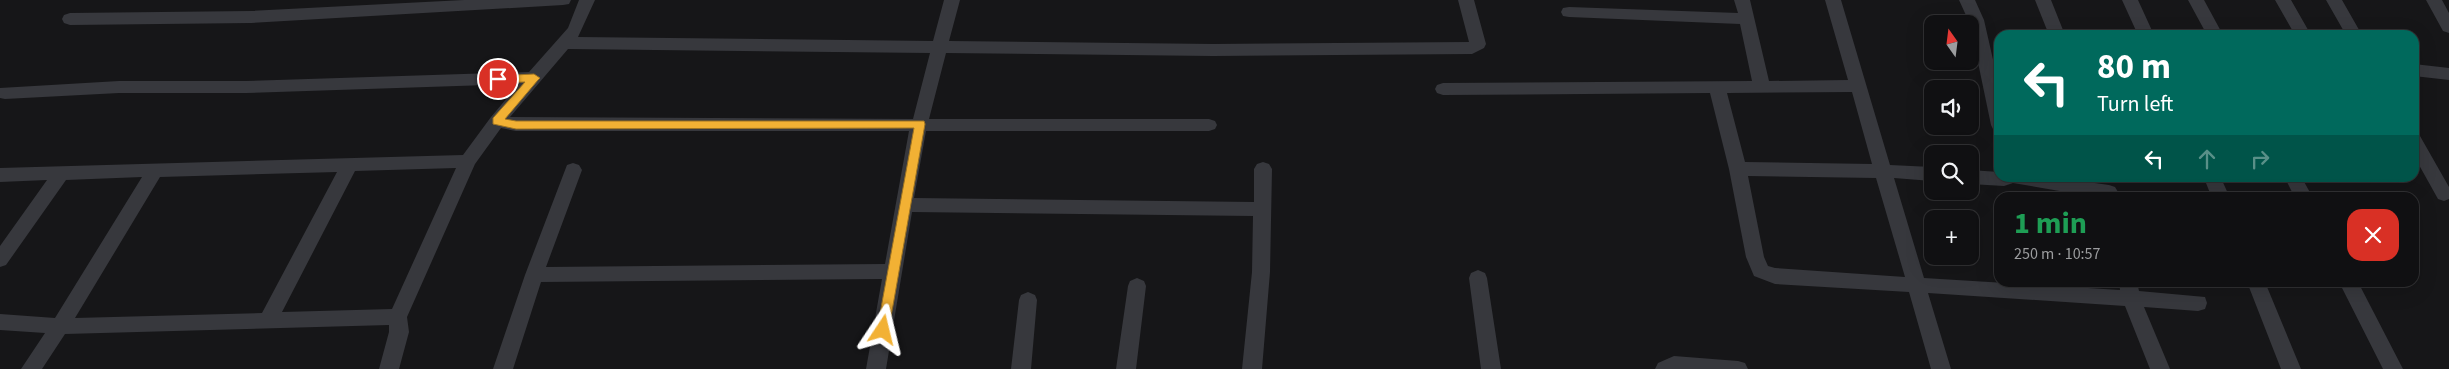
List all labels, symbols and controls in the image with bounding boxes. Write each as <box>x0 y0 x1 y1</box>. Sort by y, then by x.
north arrow <box>1924 15 1979 70</box>
map controls <box>1924 15 1979 265</box>
text: 80 m <box>2097 42 2171 92</box>
icon: left <box>2014 50 2079 115</box>
pin <box>477 58 519 100</box>
icon: arrive <box>484 65 512 93</box>
button: sound <box>1924 80 1979 135</box>
text: Turn left <box>2097 88 2173 120</box>
button: search <box>1924 145 1979 200</box>
icon: left <box>2140 145 2168 173</box>
icon: ahead <box>2193 145 2221 173</box>
icon: right <box>2246 145 2274 173</box>
text: 1 min <box>2014 202 2087 245</box>
button: close <box>2347 209 2399 261</box>
button: + <box>1924 210 1979 265</box>
text: 250 m · 10:57 <box>2014 243 2101 265</box>
position arrow <box>856 303 908 355</box>

